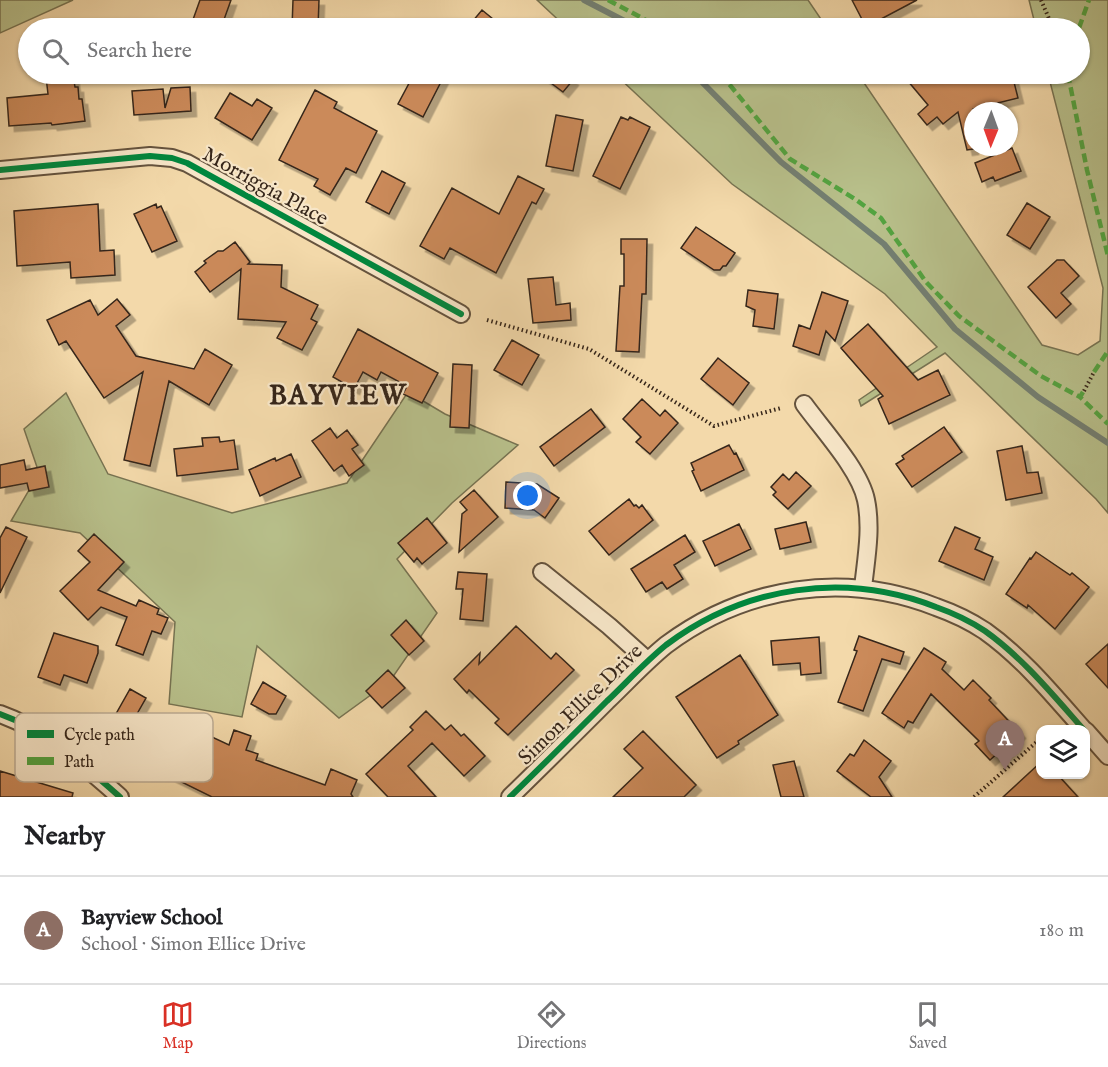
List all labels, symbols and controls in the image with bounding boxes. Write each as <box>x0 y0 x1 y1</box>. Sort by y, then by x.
search box <box>18 18 1090 84</box>
icon: search <box>39 35 72 68</box>
text: Search here <box>87 37 192 65</box>
north arrow <box>964 102 1018 156</box>
street label: Morriggia Place <box>197 141 333 233</box>
district label: BAYVIEW <box>269 380 408 414</box>
your location <box>513 481 542 510</box>
street label: Simon Ellice Drive <box>513 638 649 771</box>
legend <box>15 713 213 782</box>
pin: A <box>986 720 1024 770</box>
map controls <box>1036 725 1090 779</box>
button: layers <box>1036 725 1090 779</box>
text: Cycle path <box>64 726 135 746</box>
text: Path <box>64 753 95 773</box>
text: Nearby <box>24 820 105 853</box>
text: Bayview School <box>81 904 223 932</box>
text: A <box>37 918 50 943</box>
text: 180 m <box>1039 918 1084 943</box>
text: School · Simon Ellice Drive <box>81 932 306 957</box>
tab: Map <box>161 998 194 1054</box>
tab: Directions <box>517 998 586 1054</box>
tab: Saved <box>909 998 947 1054</box>

